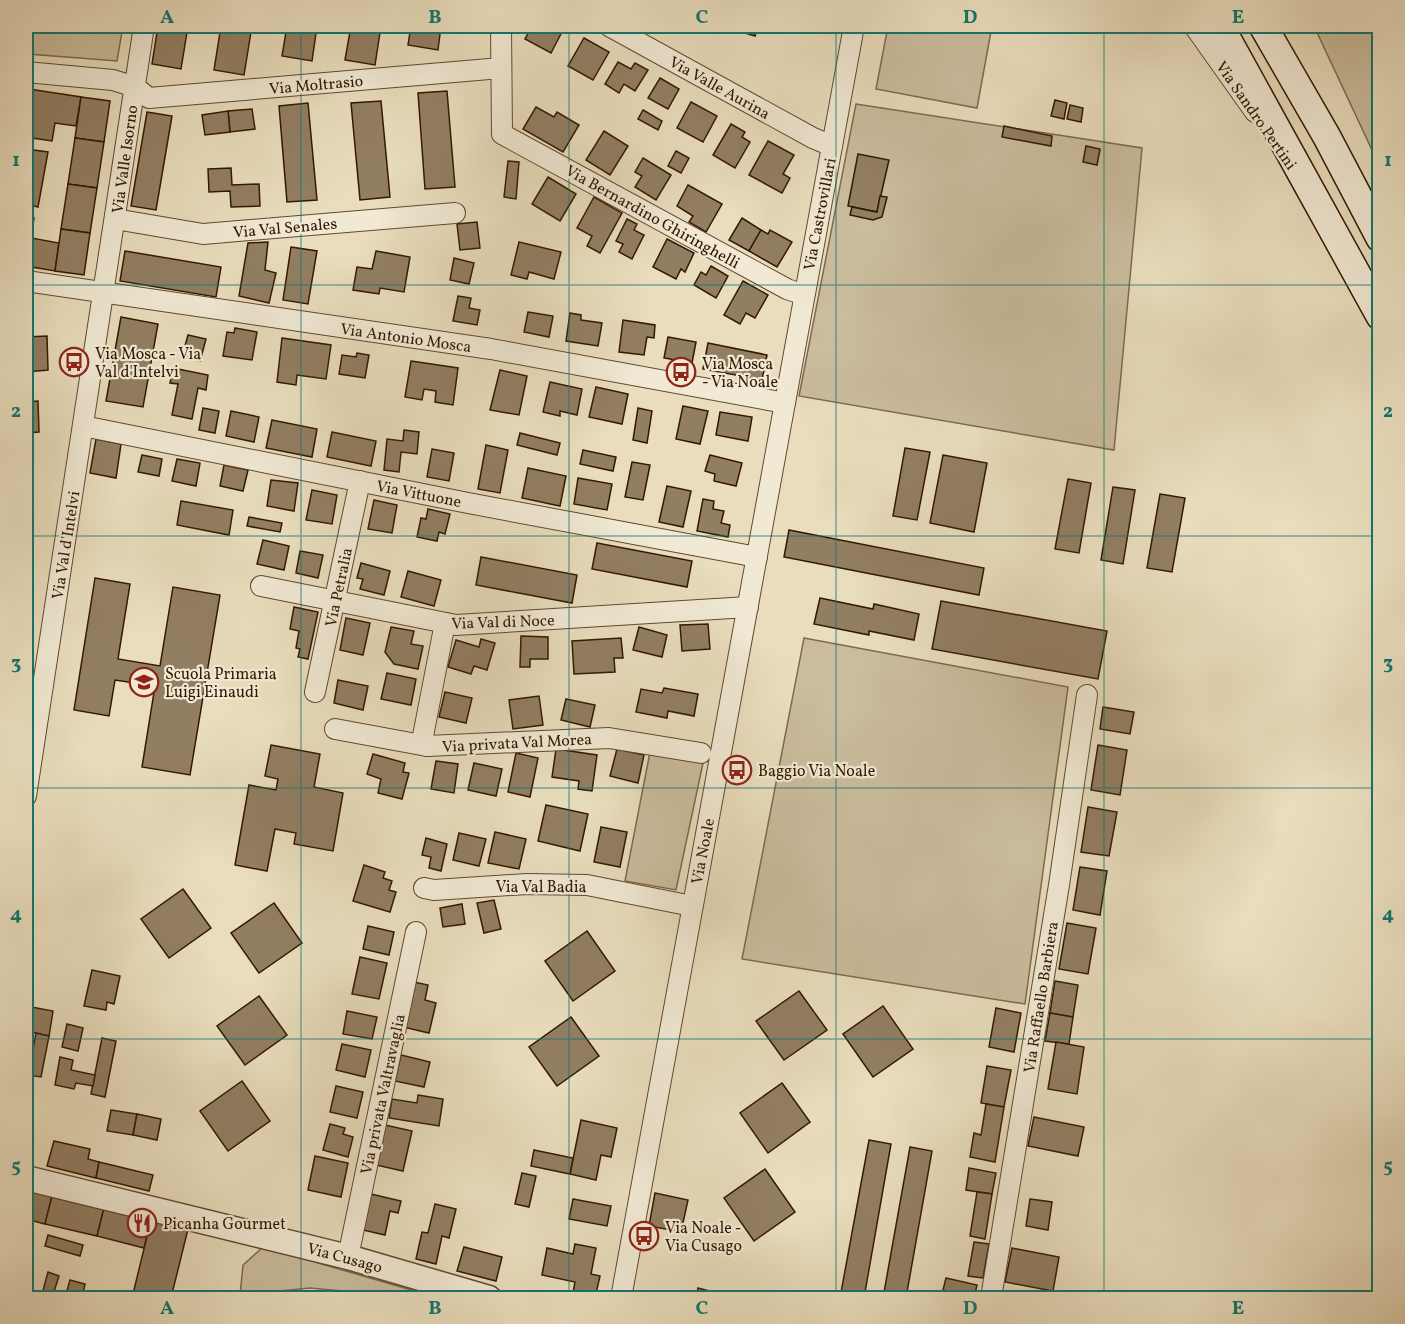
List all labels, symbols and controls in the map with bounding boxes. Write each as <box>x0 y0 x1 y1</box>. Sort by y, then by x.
text: A <box>160 4 174 32</box>
text: B <box>428 4 442 32</box>
text: C <box>696 4 709 32</box>
text: D <box>963 4 977 32</box>
text: E <box>1232 4 1244 32</box>
street label: Via Valle Aurina <box>664 52 774 126</box>
street label: Via Sandro Pertini <box>1210 57 1301 175</box>
street label: Via Moltrasio <box>268 71 364 101</box>
street label: Via Valle Isorno <box>107 104 144 215</box>
text: 1 <box>12 147 20 175</box>
text: 1 <box>1384 147 1392 175</box>
street label: Via Castrovillari <box>799 156 843 273</box>
street label: Via Bernardino Ghiringhelli <box>561 160 743 275</box>
street label: Via Val Senales <box>232 213 338 244</box>
street label: Via Antonio Mosca <box>339 319 473 359</box>
place label: Via Mosca - Via Val d'Intelvi <box>95 344 201 384</box>
bus stop icon: Via Mosca - Via Val d'Intelvi <box>58 346 90 378</box>
place label: Via Mosca - Via Noale <box>702 354 778 394</box>
bus stop icon: Via Mosca - Via Noale <box>665 356 697 388</box>
text: 2 <box>11 398 21 426</box>
text: 2 <box>1383 398 1393 426</box>
street label: Via Vittuone <box>374 476 463 514</box>
street label: Via Val d'Intelvi <box>48 489 86 601</box>
street label: Via Petralia <box>321 546 359 629</box>
street label: Via Val di Noce <box>451 610 555 636</box>
text: 3 <box>11 650 21 678</box>
text: 3 <box>1383 650 1393 678</box>
place label: Scuola Primaria Luigi Einaudi <box>165 664 277 704</box>
school or university icon: Scuola Primaria Luigi Einaudi <box>128 666 160 698</box>
street label: Via privata Val Morea <box>442 729 593 759</box>
bus stop icon: Baggio Via Noale <box>721 754 753 786</box>
place label: Baggio Via Noale <box>758 761 875 783</box>
street label: Via Noale <box>687 816 721 886</box>
street label: Via Val Badia <box>496 877 586 899</box>
text: 4 <box>10 901 22 929</box>
text: 4 <box>1382 901 1394 929</box>
street label: Via Raffaello Barbiera <box>1019 920 1065 1075</box>
street label: Via privata Valtravaglia <box>356 1012 412 1177</box>
text: 5 <box>11 1153 21 1181</box>
text: 5 <box>1383 1153 1393 1181</box>
restaurant icon: Picanha Gourmet <box>126 1207 158 1239</box>
place label: Picanha Gourmet <box>163 1214 286 1236</box>
place label: Via Noale - Via Cusago <box>665 1218 742 1258</box>
bus stop icon: Via Noale - Via Cusago <box>628 1220 660 1252</box>
street label: Via Cusago <box>304 1238 385 1280</box>
text: A <box>160 1295 174 1323</box>
text: B <box>428 1295 442 1323</box>
text: C <box>696 1295 709 1323</box>
text: D <box>963 1295 977 1323</box>
text: E <box>1232 1295 1244 1323</box>

